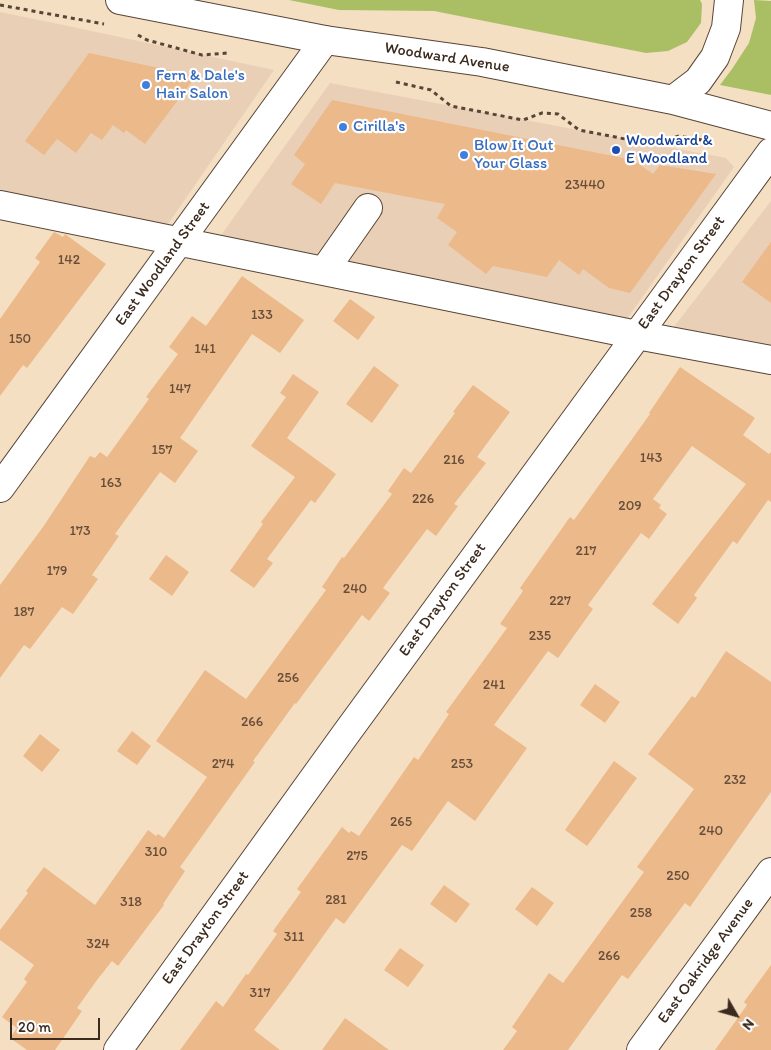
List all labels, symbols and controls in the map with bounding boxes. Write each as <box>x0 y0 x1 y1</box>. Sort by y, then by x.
street label: Woodward Avenue <box>383 39 511 77</box>
place label: Fern & Dale's Hair Salon <box>156 66 245 104</box>
marker: Fern & Dale's Hair Salon <box>140 79 152 91</box>
place label: Cirilla's <box>353 117 405 137</box>
marker: Cirilla's <box>337 121 349 133</box>
place label: Woodward & E Woodland <box>626 131 713 169</box>
place label: Blow It Out Your Glass <box>474 136 554 174</box>
marker: Woodward & E Woodland <box>610 144 622 156</box>
marker: Blow It Out Your Glass <box>458 149 470 161</box>
house number: 23440 <box>565 177 605 193</box>
street label: East Woodland Street <box>112 198 214 330</box>
street label: East Drayton Street <box>634 212 730 334</box>
house number: 142 <box>58 252 80 268</box>
house number: 133 <box>251 307 273 323</box>
house number: 150 <box>9 331 31 347</box>
house number: 141 <box>194 341 216 357</box>
house number: 147 <box>169 381 191 397</box>
house number: 157 <box>152 442 172 458</box>
house number: 143 <box>640 450 662 466</box>
house number: 216 <box>443 452 465 468</box>
house number: 163 <box>100 475 122 491</box>
house number: 226 <box>412 491 434 507</box>
house number: 209 <box>618 498 642 514</box>
house number: 173 <box>69 523 91 539</box>
street label: East Drayton Street <box>395 539 491 661</box>
house number: 217 <box>576 543 596 559</box>
house number: 179 <box>47 563 67 579</box>
house number: 240 <box>343 581 367 597</box>
house number: 227 <box>549 593 571 609</box>
house number: 187 <box>13 604 35 620</box>
house number: 235 <box>529 628 551 644</box>
house number: 256 <box>277 670 299 686</box>
house number: 241 <box>483 677 505 693</box>
house number: 266 <box>241 714 263 730</box>
house number: 274 <box>212 756 234 772</box>
house number: 253 <box>451 756 473 772</box>
house number: 232 <box>724 772 746 788</box>
house number: 265 <box>390 814 412 830</box>
house number: 240 <box>699 823 723 839</box>
house number: 310 <box>145 844 167 860</box>
house number: 275 <box>346 848 368 864</box>
street label: East Drayton Street <box>158 867 254 989</box>
house number: 250 <box>666 868 690 884</box>
house number: 281 <box>325 892 347 908</box>
house number: 318 <box>120 894 142 910</box>
street label: East Oakridge Avenue <box>654 895 758 1027</box>
house number: 258 <box>630 905 652 921</box>
house number: 311 <box>284 929 304 945</box>
house number: 324 <box>86 936 110 952</box>
house number: 266 <box>598 948 620 964</box>
house number: 317 <box>249 985 271 1001</box>
north arrow <box>711 990 761 1040</box>
scale bar <box>12 1008 102 1040</box>
text: N <box>739 1016 758 1033</box>
text: 20 m <box>18 1018 51 1036</box>

